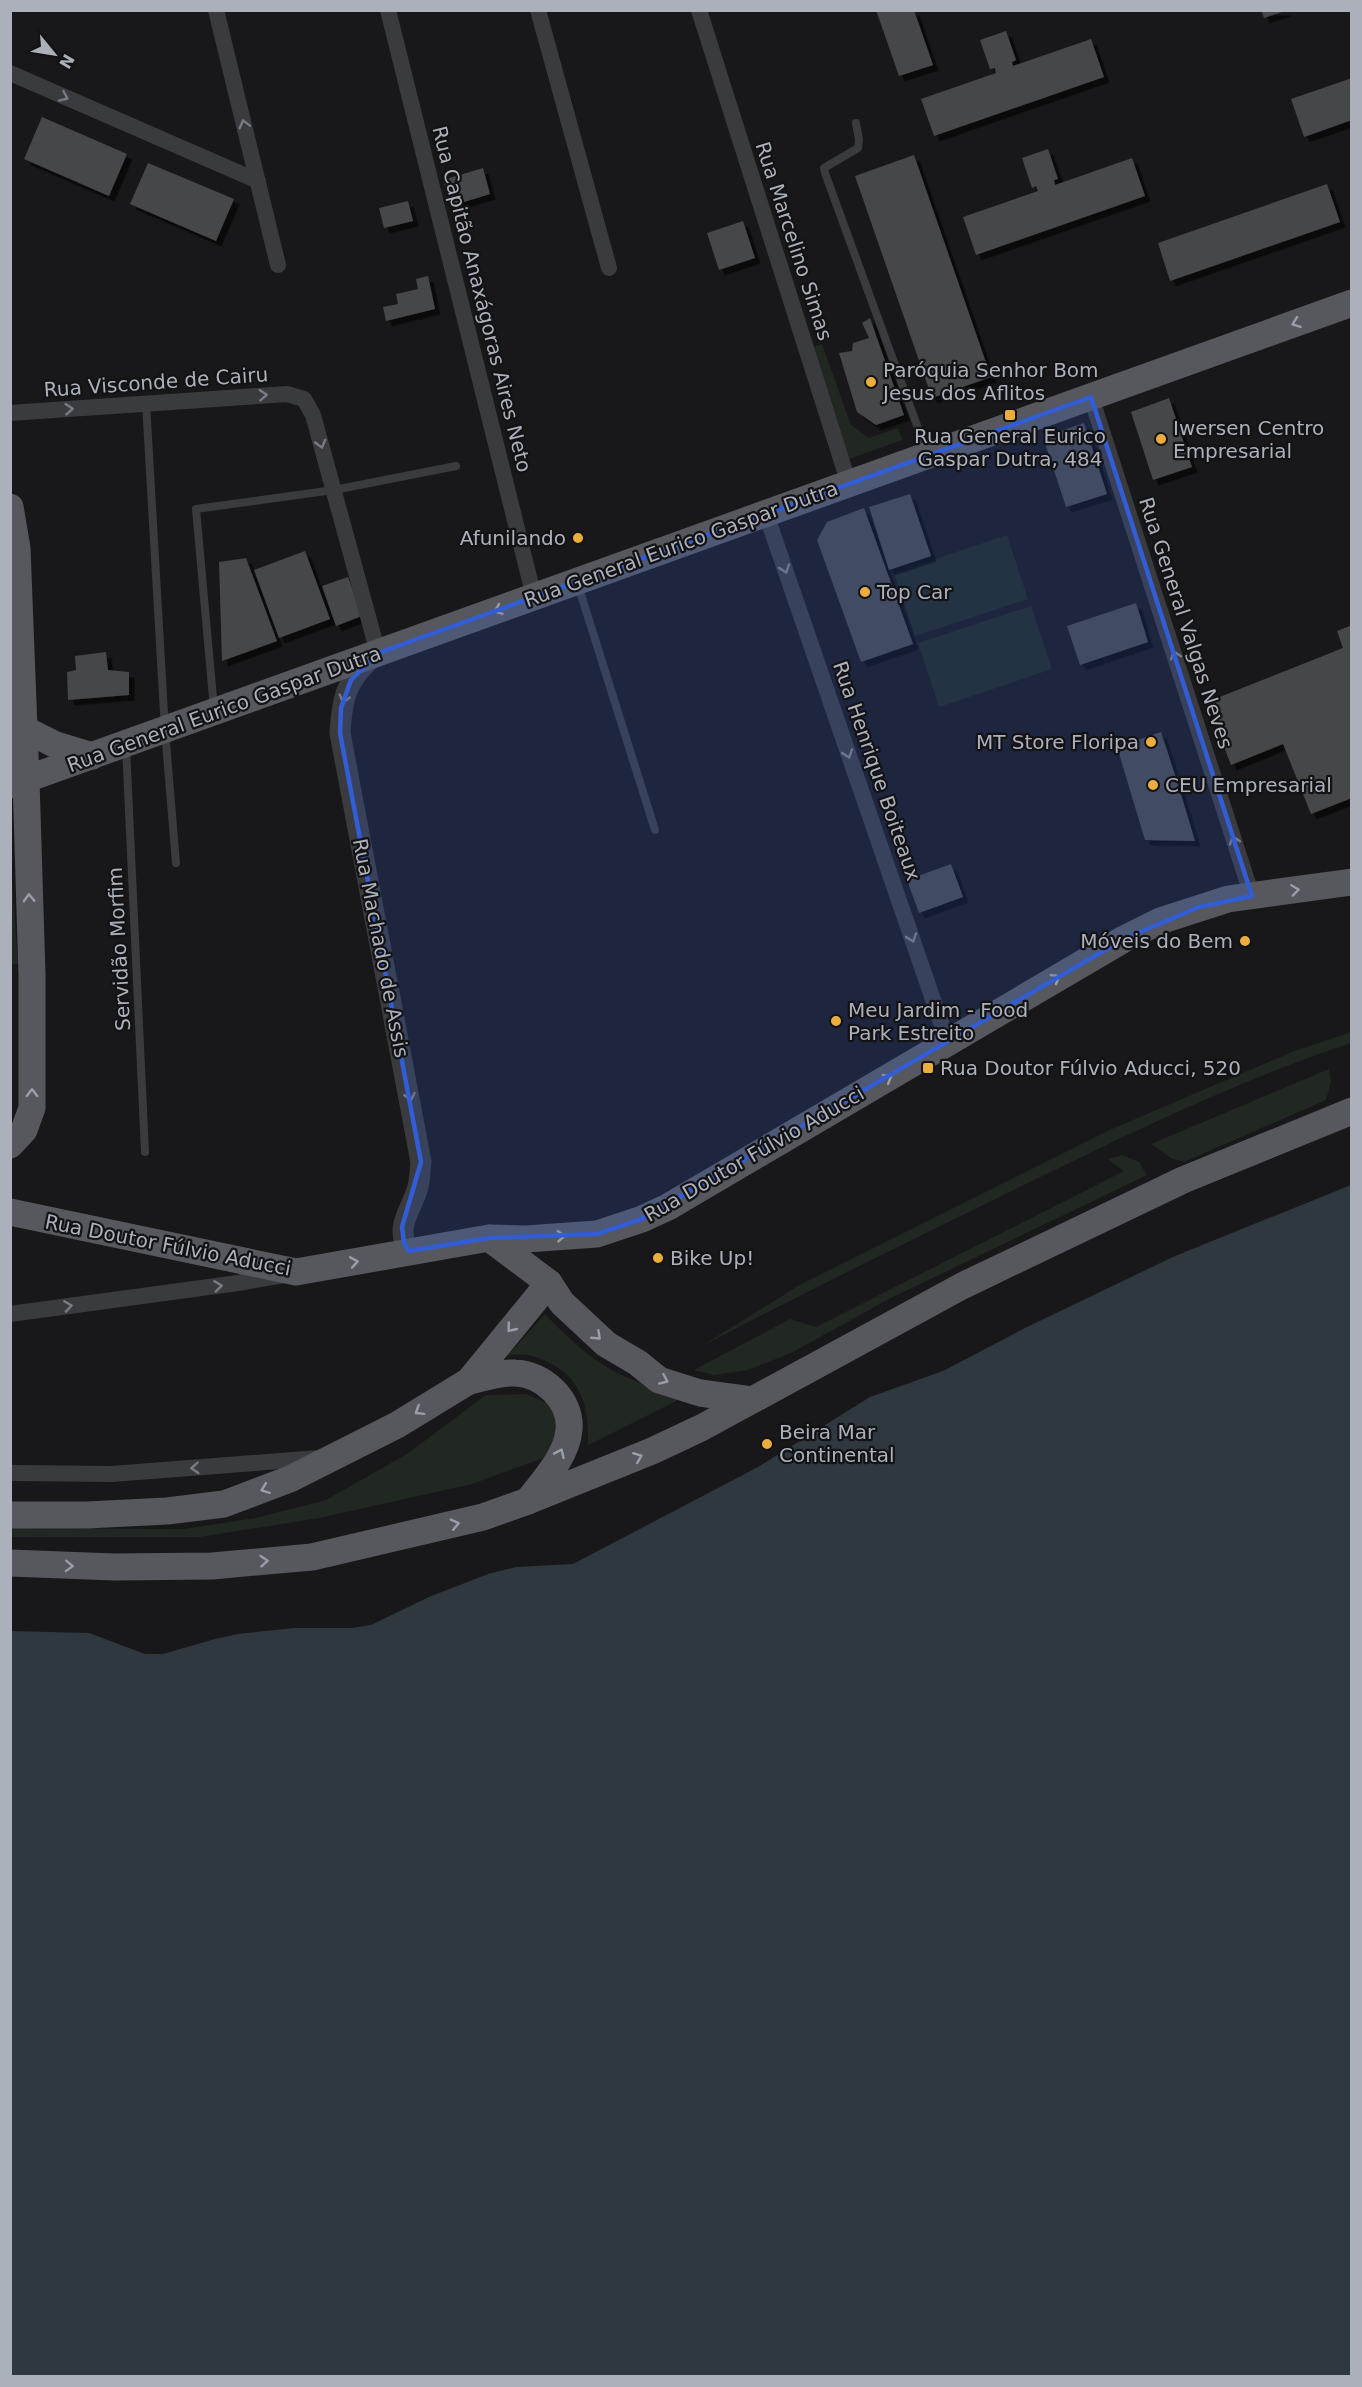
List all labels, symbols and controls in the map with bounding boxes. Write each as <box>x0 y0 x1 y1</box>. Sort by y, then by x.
north arrow <box>24 24 84 84</box>
text: N <box>55 51 78 72</box>
one-way arrow <box>58 89 69 101</box>
one-way arrow <box>238 119 251 129</box>
street label: Rua Capitão Anaxágoras Aires Neto <box>427 123 537 475</box>
street label: Rua Marcelino Simas <box>750 139 838 343</box>
one-way arrow <box>1292 316 1303 328</box>
place label: Paróquia Senhor Bom Jesus dos Aflitos <box>881 358 1099 405</box>
street label: Rua Visconde de Cairu <box>43 362 269 402</box>
marker: Paróquia Senhor Bom Jesus dos Aflitos <box>864 375 878 389</box>
one-way arrow <box>259 389 268 402</box>
one-way arrow <box>64 402 73 415</box>
marker: Rua General Eurico Gaspar Dutra, 484 <box>1003 408 1017 422</box>
place label: Iwersen Centro Empresarial <box>1173 416 1324 463</box>
place label: Rua General Eurico Gaspar Dutra, 484 <box>914 424 1106 471</box>
marker: Iwersen Centro Empresarial <box>1154 432 1168 446</box>
one-way arrow <box>314 438 326 449</box>
street label: Rua General Eurico Gaspar Dutra <box>521 476 841 612</box>
street label: Rua General Valgas Neves <box>1134 494 1238 752</box>
place label: Afunilando <box>460 526 566 550</box>
marker: Afunilando <box>571 531 585 545</box>
one-way arrow <box>778 563 790 574</box>
place label: Top Car <box>876 580 952 604</box>
marker: Top Car <box>858 585 872 599</box>
one-way arrow <box>493 603 504 616</box>
street label: Rua General Eurico Gaspar Dutra <box>64 641 384 777</box>
one-way arrow <box>1169 650 1182 661</box>
street label: Rua Henrique Boiteaux <box>828 658 926 884</box>
one-way arrow <box>339 693 351 704</box>
place label: MT Store Floripa <box>976 730 1139 754</box>
marker: MT Store Floripa <box>1144 735 1158 749</box>
one-way arrow <box>841 748 854 758</box>
place label: CEU Empresarial <box>1165 773 1332 797</box>
marker: CEU Empresarial <box>1146 778 1160 792</box>
one-way arrow <box>1229 835 1242 846</box>
street label: Rua Machado de Assis <box>348 836 414 1060</box>
street label: Servidão Morfim <box>103 866 135 1032</box>
one-way arrow <box>1291 884 1300 897</box>
one-way arrow <box>23 894 36 903</box>
place label: Móveis do Bem <box>1080 929 1233 953</box>
one-way arrow <box>904 932 917 943</box>
marker: Móveis do Bem <box>1238 934 1252 948</box>
one-way arrow <box>1050 974 1060 986</box>
place label: Meu Jardim - Food Park Estreito <box>848 998 1028 1045</box>
marker: Meu Jardim - Food Park Estreito <box>829 1014 843 1028</box>
place label: Rua Doutor Fúlvio Aducci, 520 <box>940 1056 1241 1080</box>
marker: Rua Doutor Fúlvio Aducci, 520 <box>921 1061 935 1075</box>
one-way arrow <box>882 1073 893 1085</box>
street label: Rua Doutor Fúlvio Aducci <box>640 1081 868 1227</box>
one-way arrow <box>26 1089 38 1098</box>
one-way arrow <box>403 1091 416 1101</box>
street label: Rua Doutor Fúlvio Aducci <box>43 1209 293 1281</box>
one-way arrow <box>557 1230 566 1243</box>
place label: Bike Up! <box>670 1246 754 1270</box>
marker: Bike Up! <box>651 1251 665 1265</box>
one-way arrow <box>349 1256 359 1268</box>
one-way arrow <box>213 1280 222 1293</box>
one-way arrow <box>64 1300 73 1312</box>
one-way arrow <box>508 1322 519 1333</box>
one-way arrow <box>590 1329 601 1340</box>
one-way arrow <box>657 1373 668 1385</box>
one-way arrow <box>415 1404 426 1415</box>
place label: Beira Mar Continental <box>779 1420 895 1467</box>
marker: Beira Mar Continental <box>760 1437 774 1451</box>
one-way arrow <box>553 1448 565 1459</box>
one-way arrow <box>631 1452 642 1464</box>
one-way arrow <box>191 1461 200 1474</box>
one-way arrow <box>260 1481 270 1494</box>
one-way arrow <box>449 1518 459 1531</box>
one-way arrow <box>259 1555 268 1568</box>
one-way arrow <box>64 1559 73 1572</box>

